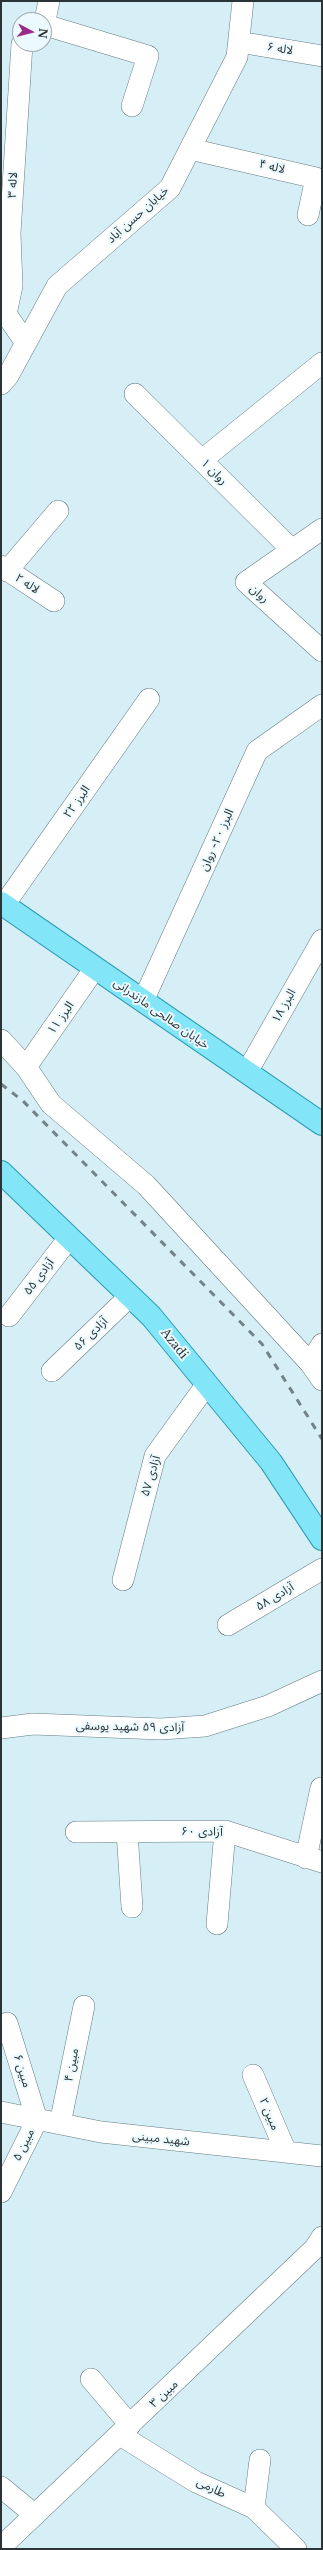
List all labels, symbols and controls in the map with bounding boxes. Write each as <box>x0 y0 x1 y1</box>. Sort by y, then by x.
north arrow <box>12 12 52 52</box>
text: N <box>35 27 50 39</box>
street label: لاله ۶ <box>266 40 294 58</box>
street label: لاله ۴ <box>258 157 286 177</box>
street label: لاله ۳ <box>5 172 21 198</box>
street label: خیابان حسن آباد <box>104 184 172 246</box>
street label: روان ۱ <box>198 456 230 488</box>
street label: لاله ۲ <box>12 571 42 597</box>
street label: روان <box>246 582 272 606</box>
street label: البرز ۲۲ <box>61 783 93 821</box>
street label: البرز ۲۰- روان <box>197 807 237 873</box>
street label: خیابان صالحی مازندرانی <box>110 976 212 1052</box>
street label: البرز ۱۸ <box>269 987 299 1025</box>
street label: البرز ۱۱ <box>45 999 77 1037</box>
street label: آزادی ۵۵ <box>21 1256 57 1298</box>
street label: آزادی ۵۶ <box>71 1314 111 1354</box>
street label: Azadi <box>157 1326 191 1362</box>
street label: آزادی ۵۷ <box>138 1454 164 1498</box>
street label: آزادی ۵۸ <box>253 1580 297 1614</box>
street label: آزادی ۵۹ شهید یوسفی <box>76 1719 184 1735</box>
street label: آزادی ۶۰ <box>181 1824 223 1840</box>
street label: مبین ۴ <box>62 2047 82 2083</box>
street label: مبین ۶ <box>10 2053 34 2089</box>
street label: مبین ۲ <box>256 2096 282 2132</box>
street label: مبین ۵ <box>10 2127 38 2163</box>
street label: شهید مبینی <box>132 2129 190 2149</box>
street label: مبین ۳ <box>147 2377 181 2411</box>
street label: طارمی <box>194 2475 228 2501</box>

